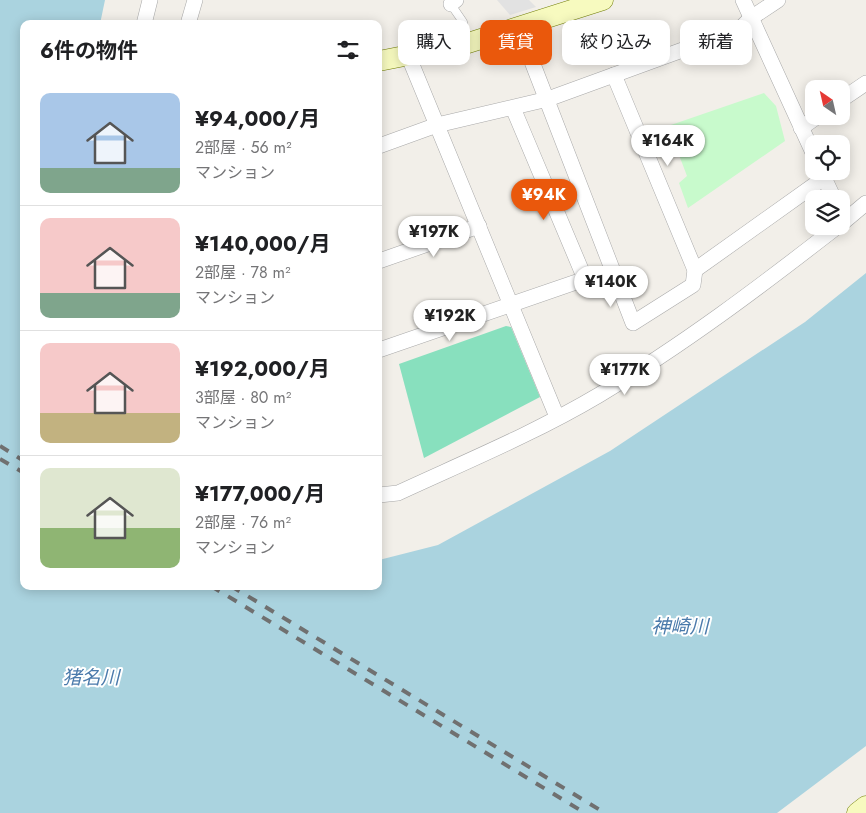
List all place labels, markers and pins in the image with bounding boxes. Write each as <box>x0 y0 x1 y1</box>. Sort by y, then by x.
pin: ¥164K <box>633 124 703 167</box>
pin: ¥94K <box>514 178 574 221</box>
pin: ¥197K <box>399 216 469 258</box>
pin: ¥140K <box>576 266 646 308</box>
pin: ¥192K <box>415 300 485 342</box>
pin: ¥177K <box>590 354 660 396</box>

